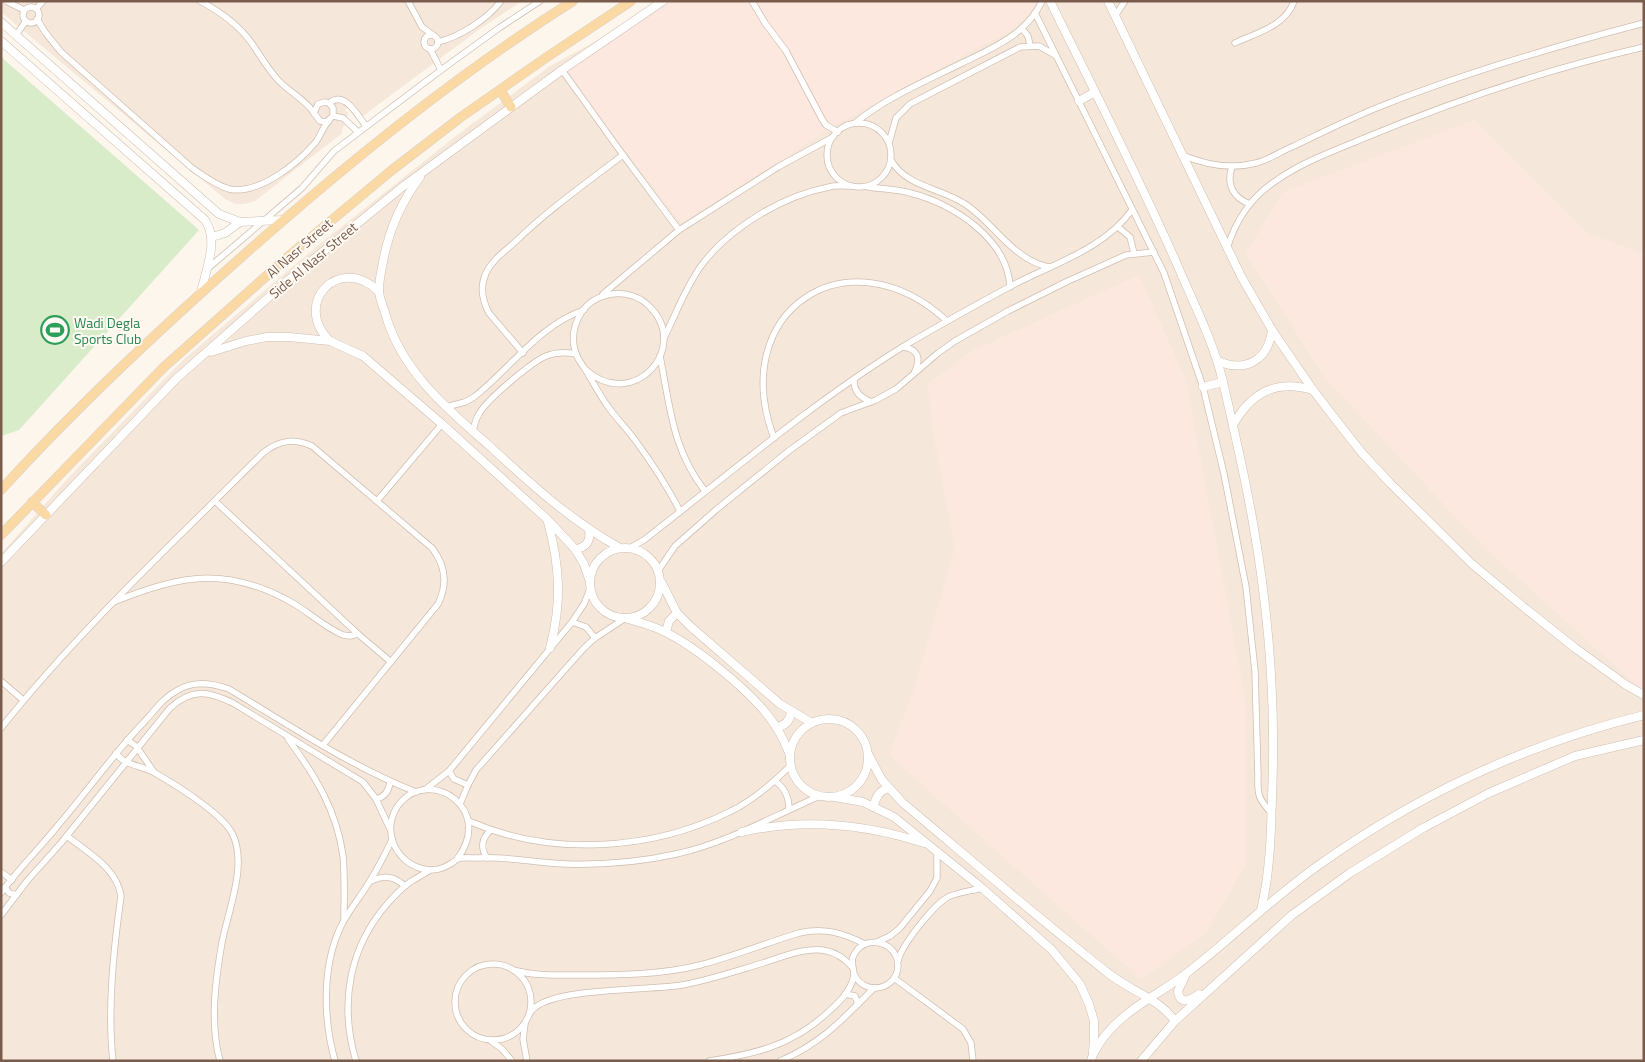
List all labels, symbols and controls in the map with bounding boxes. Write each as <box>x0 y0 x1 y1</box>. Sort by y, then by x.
street label: Al Nasr Street <box>261 213 337 283</box>
street label: Side Al Nasr Street <box>264 217 362 303</box>
place label: Wadi Degla Sports Club <box>74 312 141 349</box>
sports icon: Wadi Degla Sports Club <box>40 315 70 345</box>

